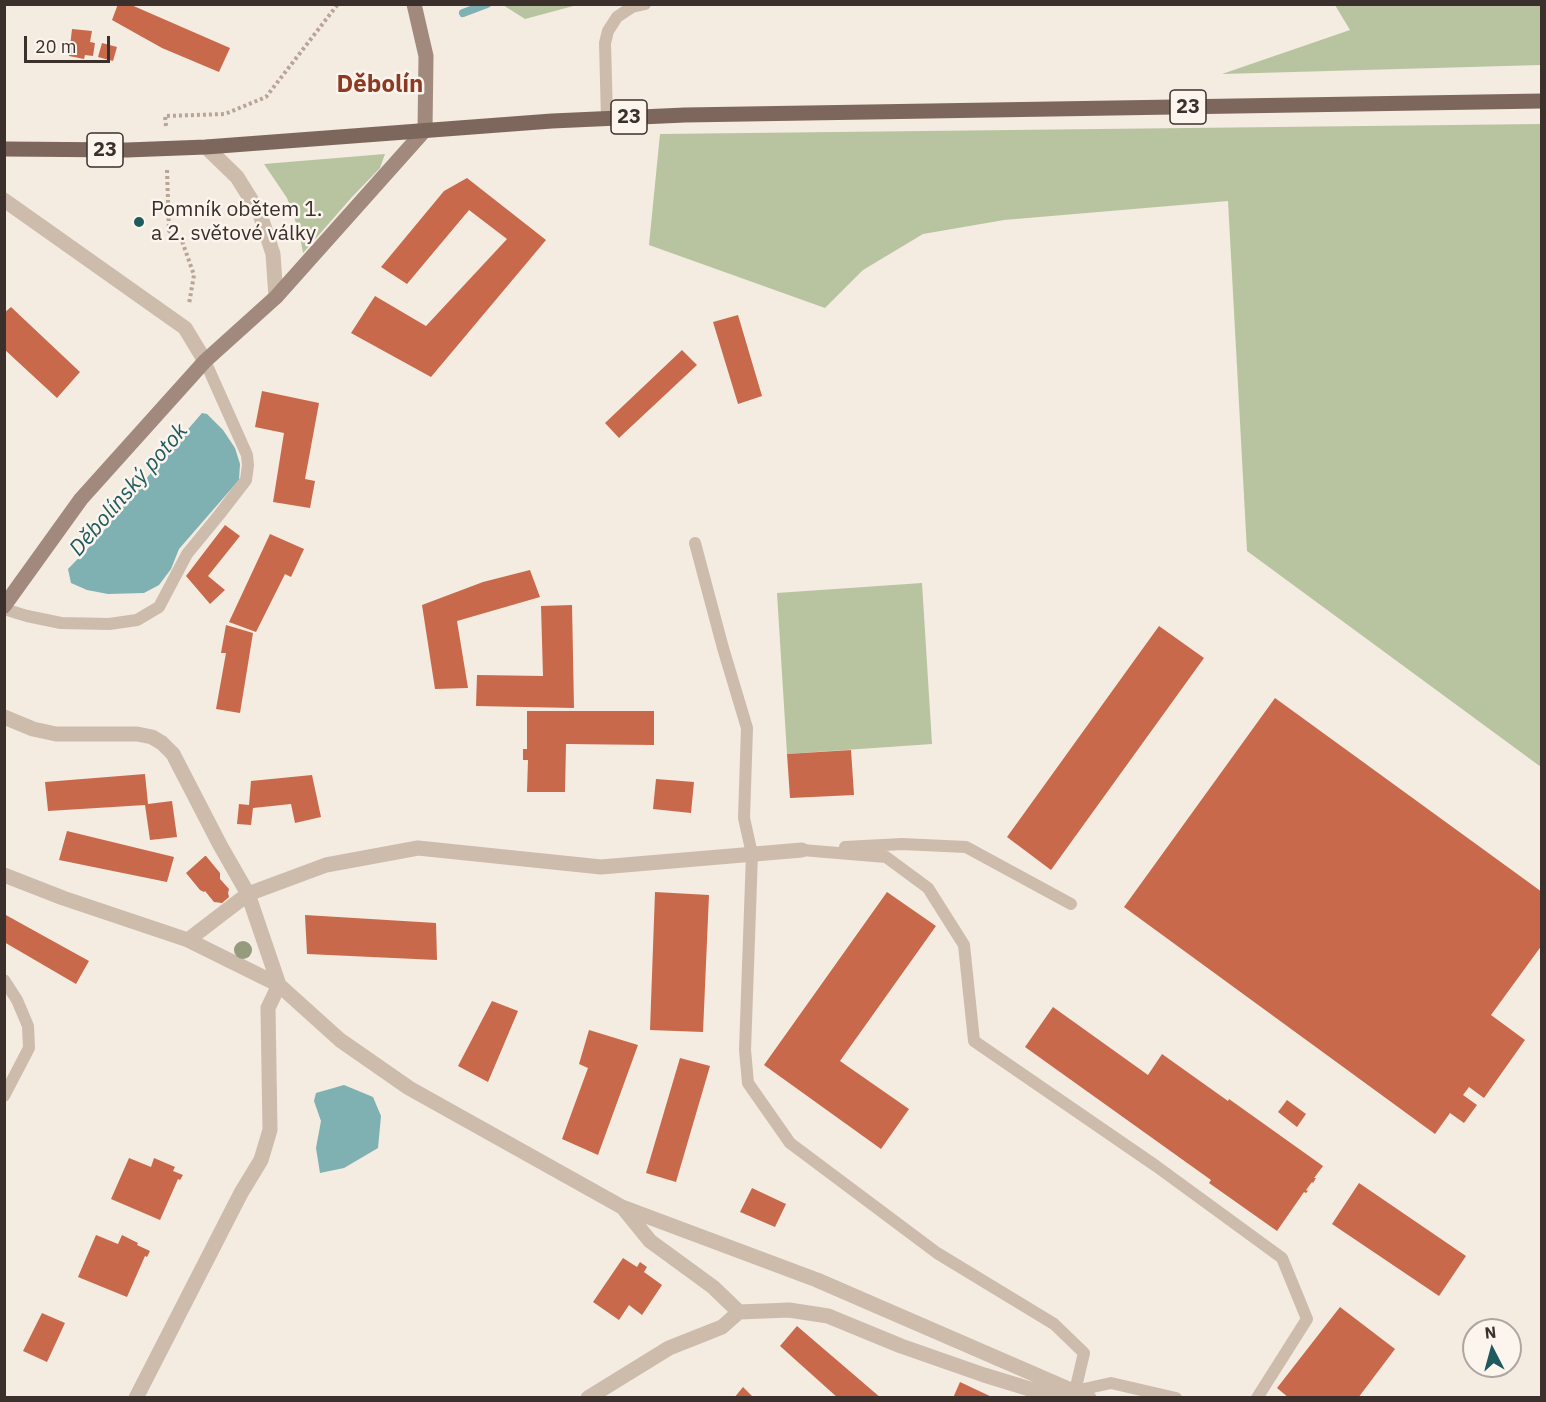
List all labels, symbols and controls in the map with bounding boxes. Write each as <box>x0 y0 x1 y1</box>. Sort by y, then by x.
scale bar <box>27 24 112 62</box>
text: 20 m <box>35 35 77 58</box>
district label: Děbolín <box>337 71 423 99</box>
road number: 23 <box>1170 90 1206 124</box>
road number: 23 <box>611 100 647 134</box>
road number: 23 <box>87 133 123 167</box>
place label: Pomník obětem 1. a 2. světové války <box>151 197 322 247</box>
marker: Pomník obětem 1. a 2. světové války <box>132 215 146 229</box>
water label: Děbolínský potok <box>64 418 194 562</box>
north arrow <box>1462 1318 1522 1378</box>
text: N <box>1484 1322 1497 1343</box>

